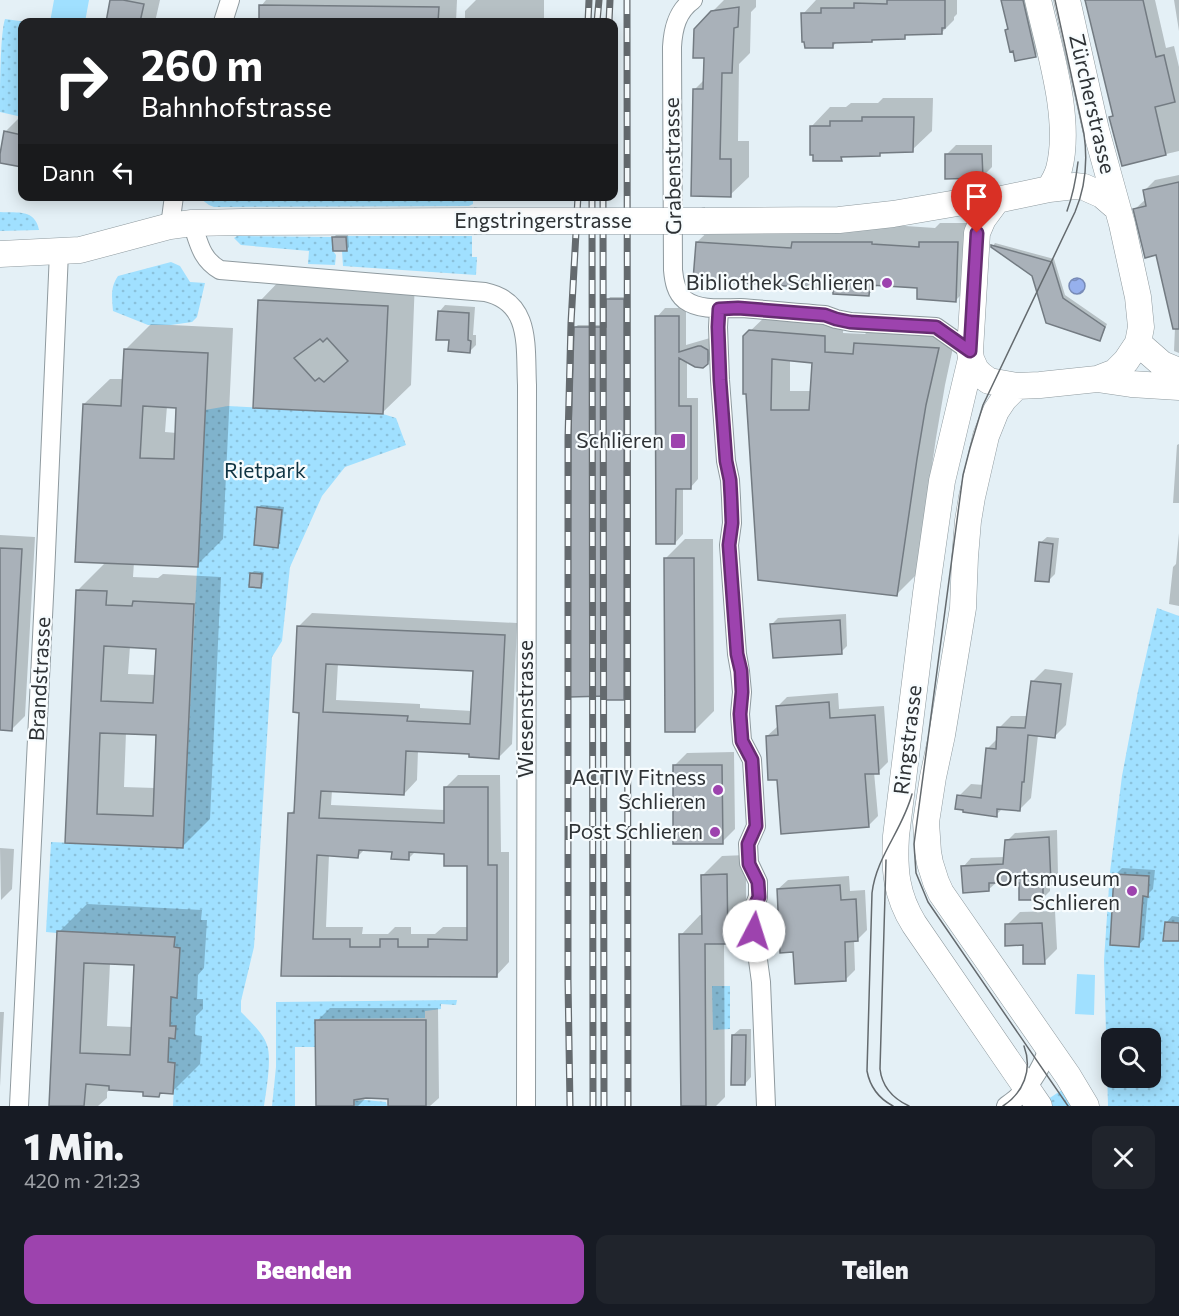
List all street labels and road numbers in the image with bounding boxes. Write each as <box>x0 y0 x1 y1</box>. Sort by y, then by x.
street label: Zürcherstrasse <box>1065 31 1122 176</box>
street label: Grabenstrasse <box>658 97 685 235</box>
street label: Engstringerstrasse <box>454 207 632 232</box>
street label: Brandstrasse <box>23 616 54 742</box>
street label: Wiesenstrasse <box>512 640 537 778</box>
street label: Ringstrasse <box>887 684 926 796</box>

